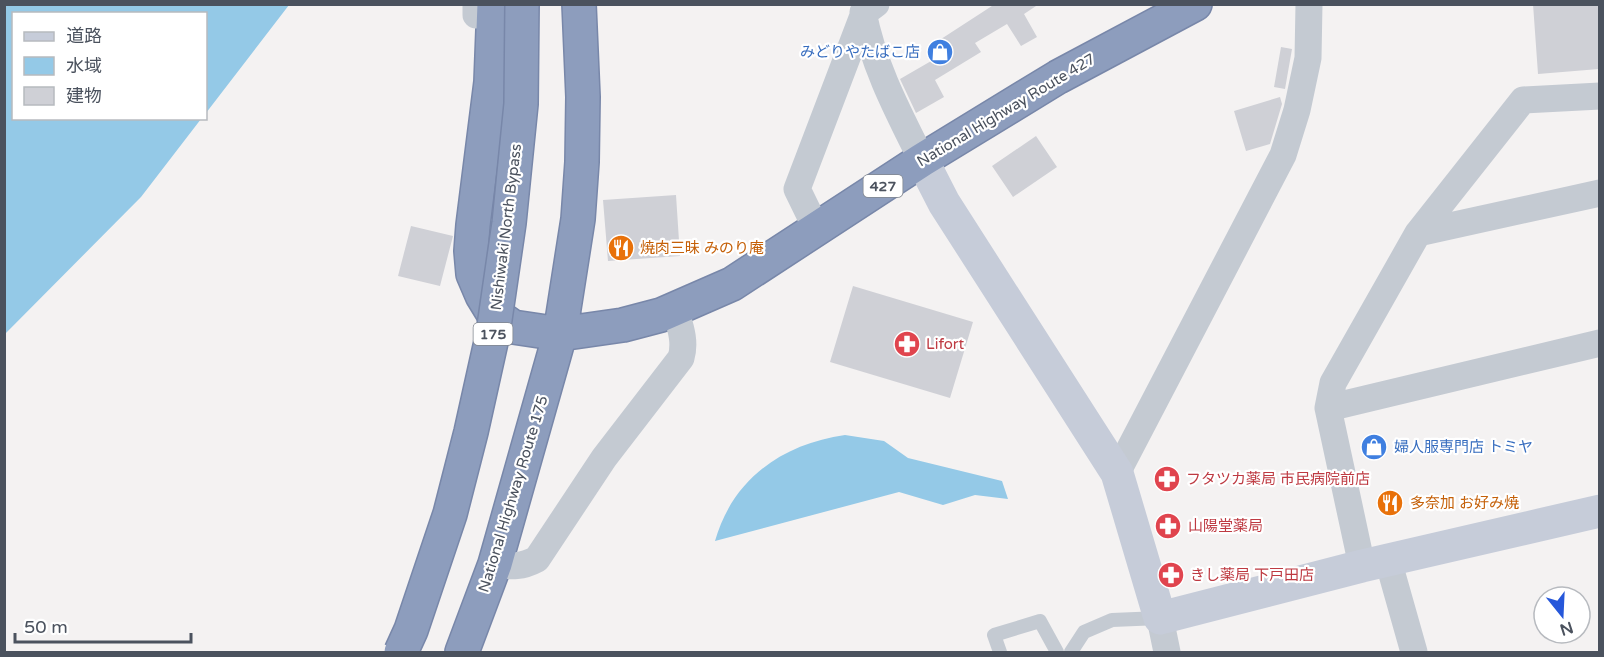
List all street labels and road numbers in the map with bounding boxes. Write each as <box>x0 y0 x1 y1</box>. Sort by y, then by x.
street label: National Highway Route 427 <box>914 50 1098 170</box>
street label: Nishiwaki North Bypass <box>487 143 525 311</box>
road number: 427 <box>864 175 902 197</box>
road number: 175 <box>474 323 512 345</box>
street label: National Highway Route 175 <box>474 393 552 595</box>

